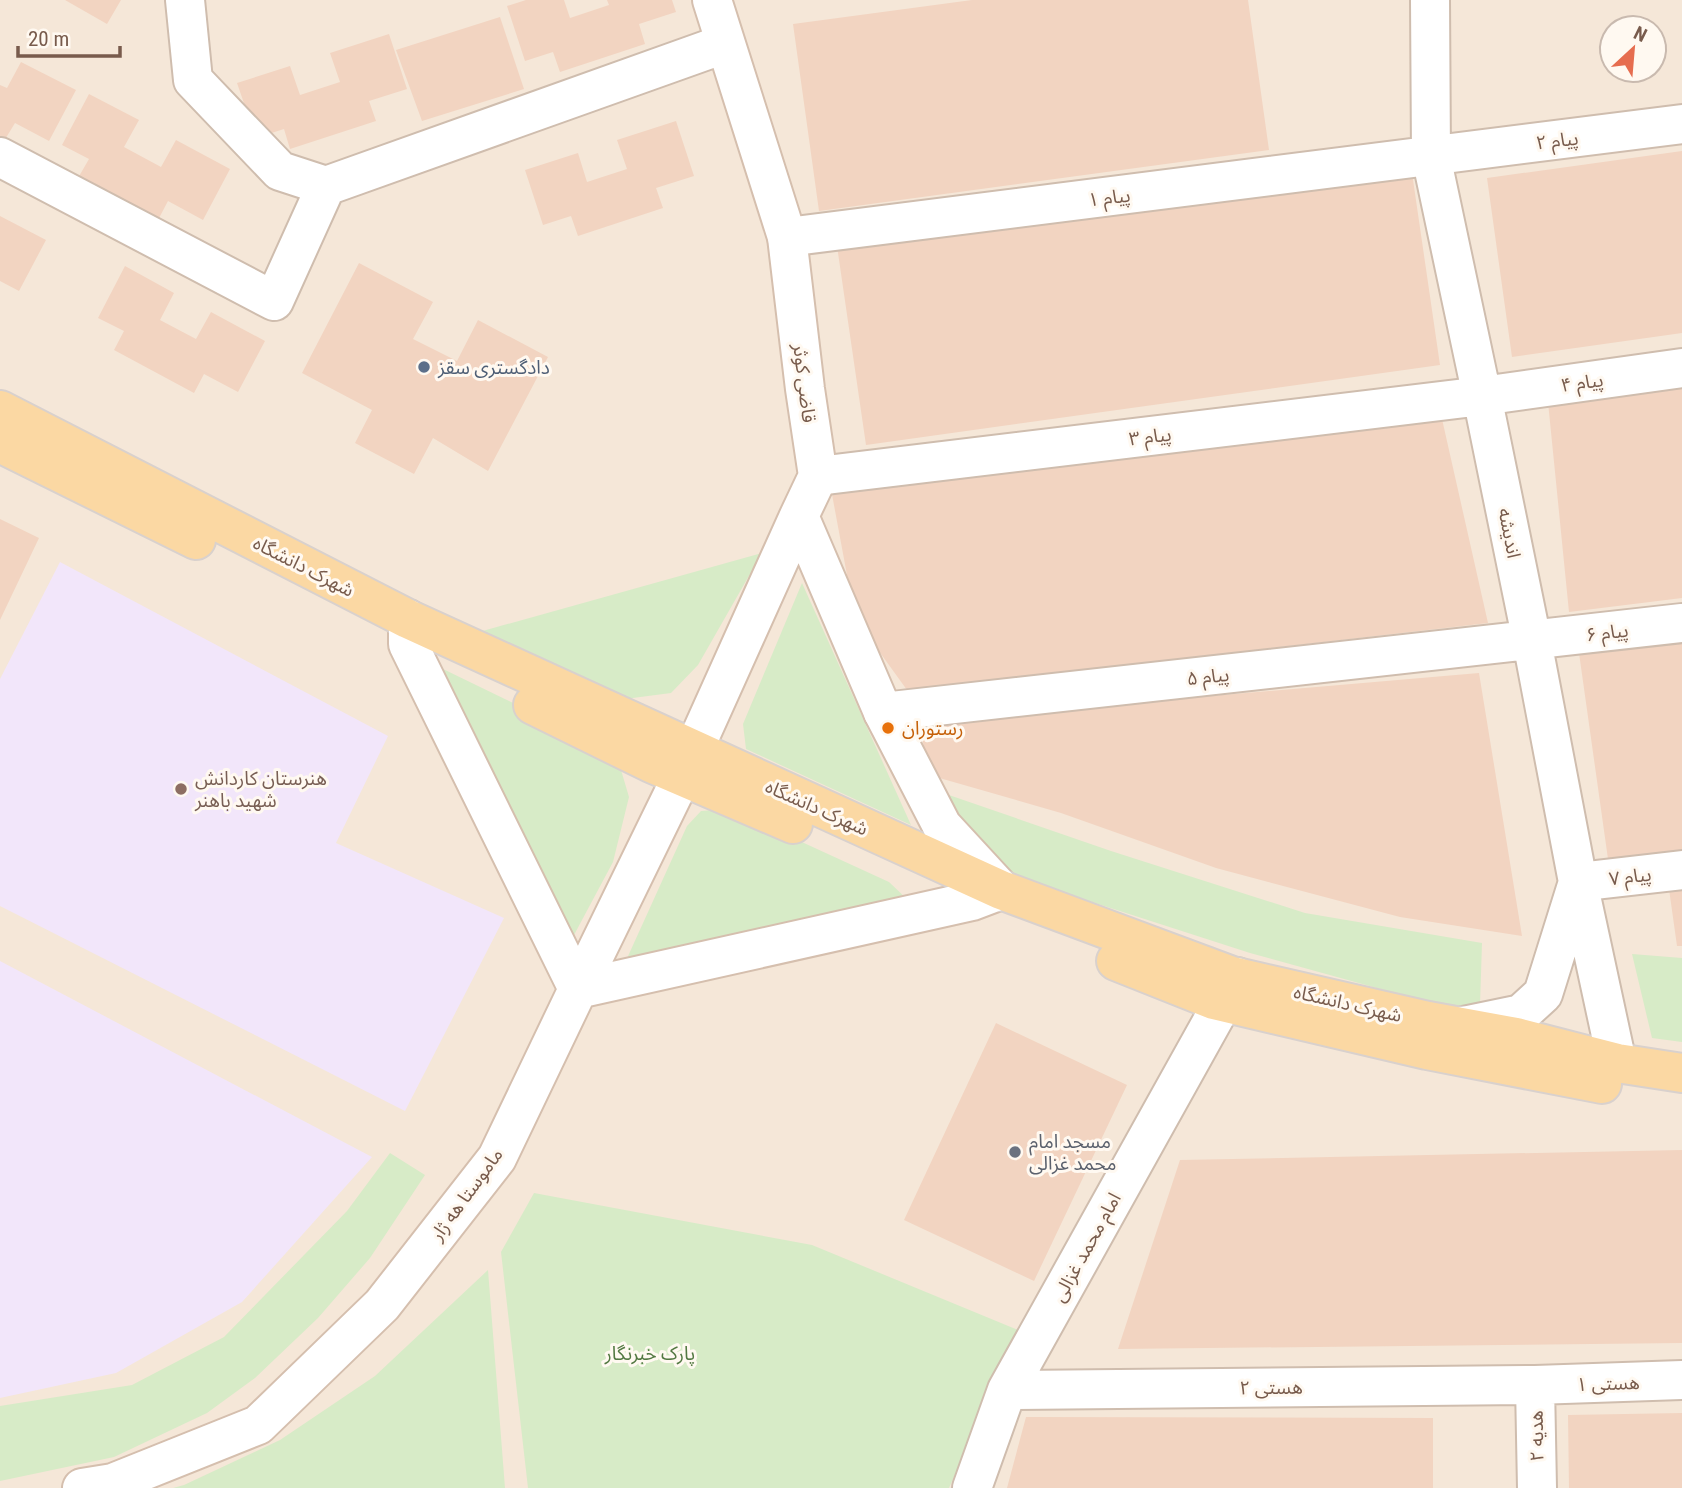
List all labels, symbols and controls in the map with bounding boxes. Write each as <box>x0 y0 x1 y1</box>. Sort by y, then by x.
scale bar <box>18 14 119 58</box>
north arrow <box>1598 14 1668 84</box>
text: N <box>1630 21 1651 47</box>
text: 20 m <box>28 27 69 51</box>
street label: پیام ۲ <box>1534 126 1580 157</box>
street label: پیام ۱ <box>1086 183 1132 214</box>
street label: قاضی کوثر <box>788 341 821 424</box>
place label: دادگستری سقز <box>437 356 550 379</box>
marker: دادگستری سقز <box>416 359 432 375</box>
street label: پیام ۴ <box>1559 368 1605 400</box>
street label: پیام ۳ <box>1127 422 1173 453</box>
street label: اندیشه <box>1493 506 1526 560</box>
street label: شهرک دانشگاه <box>250 531 358 602</box>
street label: پیام ۶ <box>1584 618 1630 649</box>
street label: پیام ۵ <box>1186 663 1231 693</box>
place label: رستوران <box>902 717 963 740</box>
marker: رستوران <box>880 720 896 736</box>
place label: هنرستان کاردانش شهید باهنر <box>194 767 327 812</box>
street label: شهرک دانشگاه <box>762 775 872 840</box>
marker: هنرستان کاردانش شهید باهنر <box>173 781 189 797</box>
street label: پیام ۷ <box>1607 862 1653 893</box>
street label: شهرک دانشگاه <box>1292 980 1404 1027</box>
place label: مسجد امام محمد غزالی <box>1029 1130 1117 1175</box>
street label: ماموستا هه ژار <box>425 1144 508 1246</box>
marker: مسجد امام محمد غزالی <box>1007 1144 1023 1160</box>
street label: امام محمد غزالی <box>1047 1189 1128 1307</box>
park label: پارک خبرنگار <box>604 1342 695 1366</box>
street label: هستی ۱ <box>1576 1371 1640 1396</box>
street label: هستی ۲ <box>1239 1375 1303 1400</box>
street label: هدیه ۲ <box>1525 1410 1548 1462</box>

